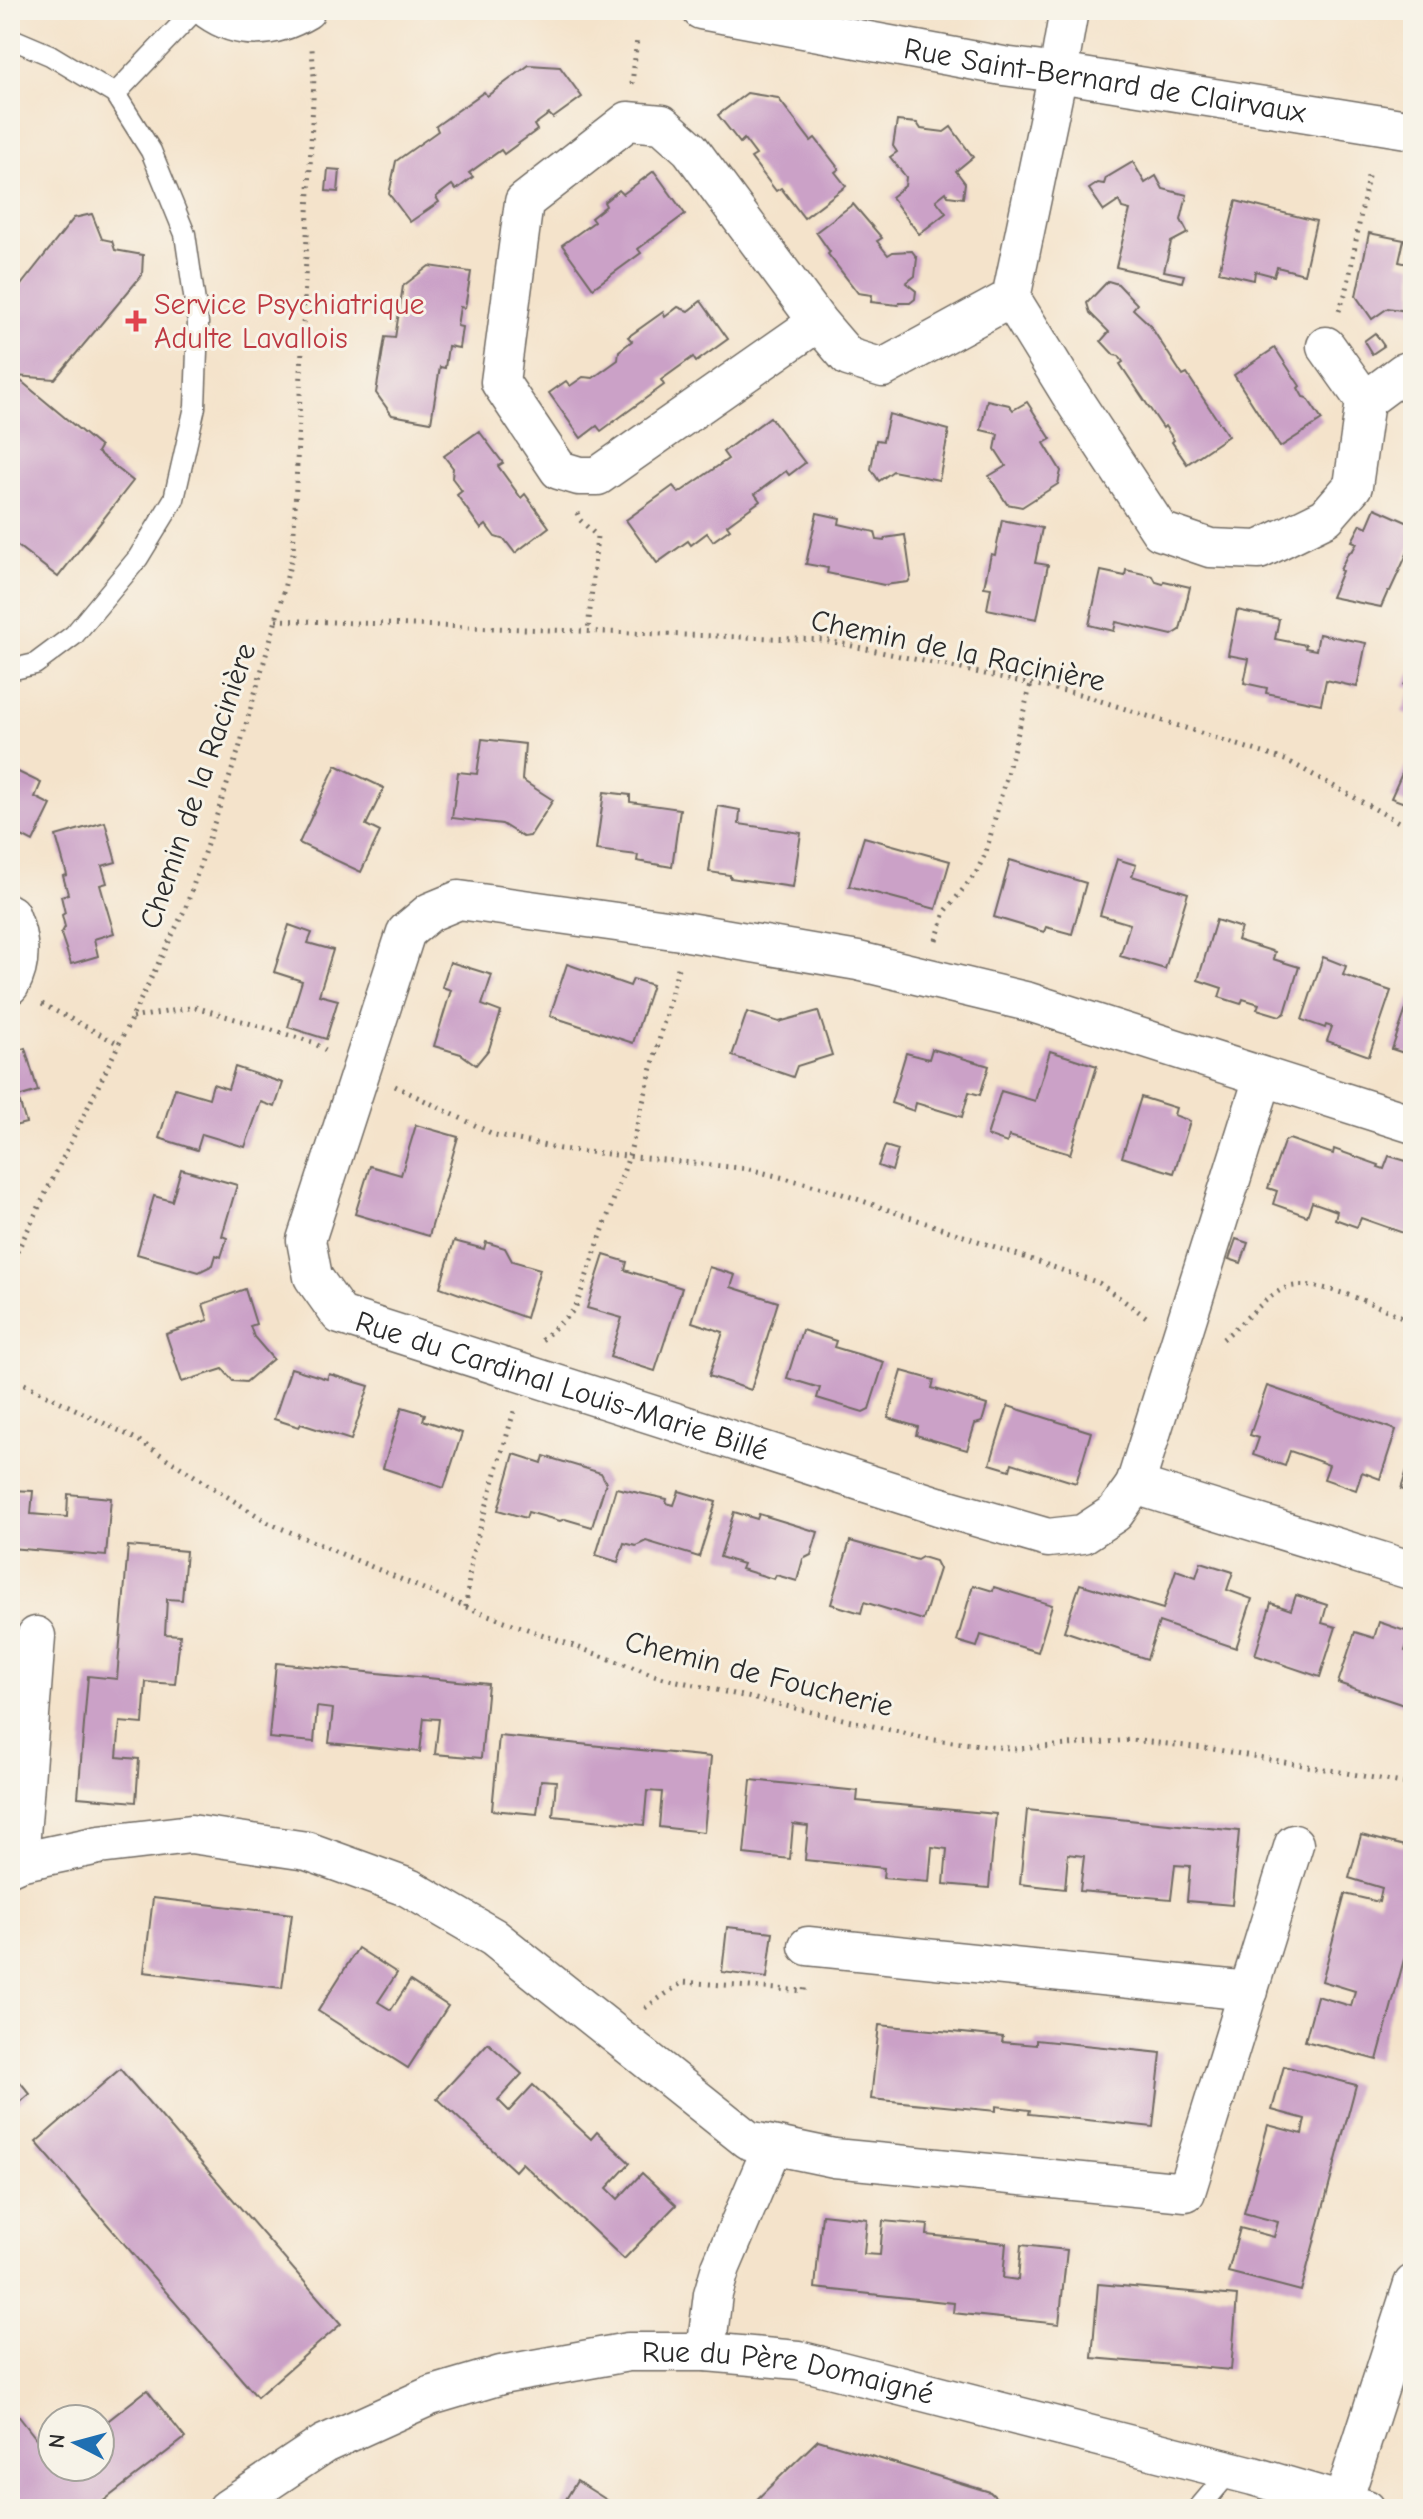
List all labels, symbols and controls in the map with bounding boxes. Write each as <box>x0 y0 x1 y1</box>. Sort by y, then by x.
street label: Rue Saint-Bernard de Clairvaux <box>901 31 1309 130</box>
place label: Service Psychiatrique Adulte Lavallois <box>154 287 425 356</box>
marker: Service Psychiatrique Adulte Lavallois <box>125 310 147 332</box>
street label: Chemin de la Racinière <box>808 603 1108 699</box>
street label: Chemin de la Racinière <box>133 639 263 933</box>
street label: Rue du Cardinal Louis-Marie Billé <box>351 1304 772 1468</box>
street label: Chemin de Foucherie <box>621 1624 897 1724</box>
street label: Rue du Père Domaigné <box>642 2334 937 2411</box>
north arrow <box>36 2403 116 2483</box>
text: N <box>43 2433 71 2450</box>

